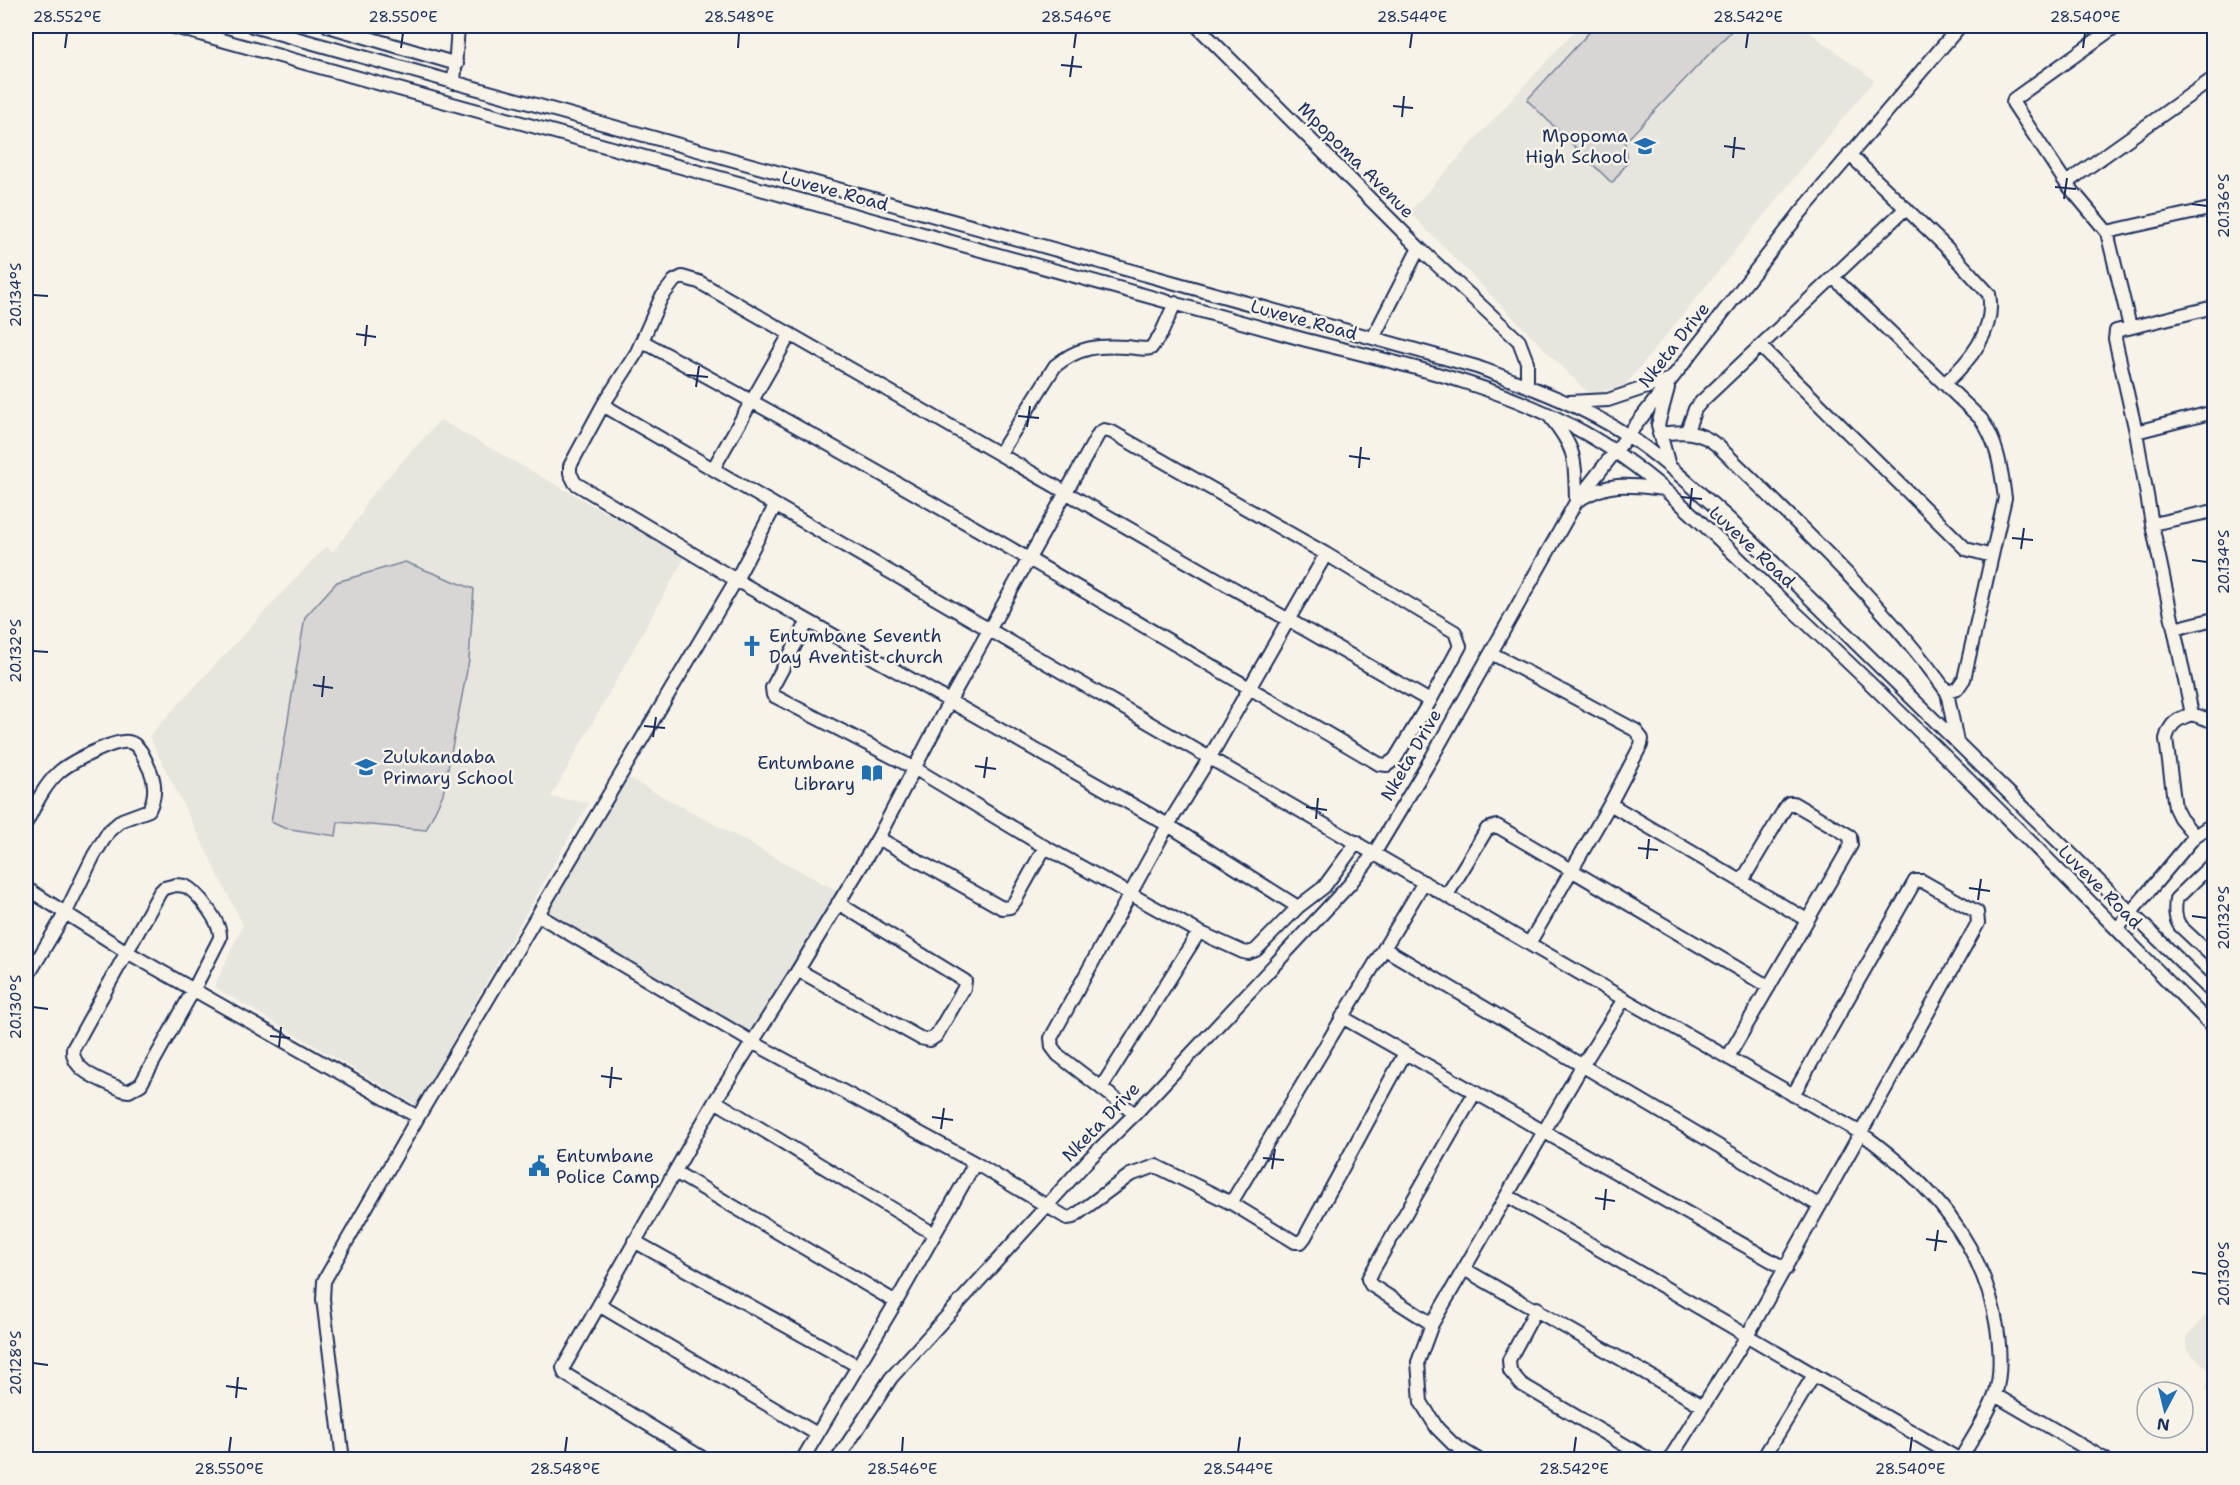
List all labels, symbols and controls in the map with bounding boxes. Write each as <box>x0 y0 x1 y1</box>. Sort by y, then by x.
text: 28.552°E <box>33 7 101 27</box>
text: 28.550°E <box>368 7 438 27</box>
text: 28.548°E <box>704 7 774 27</box>
text: 28.546°E <box>1041 7 1111 27</box>
text: 28.544°E <box>1377 7 1447 27</box>
text: 28.542°E <box>1713 7 1783 27</box>
text: 28.540°E <box>2050 7 2120 27</box>
street label: Mpopoma Avenue <box>1293 97 1419 223</box>
place label: Mpopoma High School <box>1525 124 1629 169</box>
school or university icon: Mpopoma High School <box>1633 134 1657 158</box>
street label: Luveve Road <box>779 165 891 217</box>
text: 20.136°S <box>2214 174 2234 238</box>
text: 20.134°S <box>6 263 26 327</box>
street label: Luveve Road <box>1248 294 1360 346</box>
street label: Nketa Drive <box>1633 297 1715 393</box>
street label: Luveve Road <box>1704 501 1800 593</box>
text: 20.134°S <box>2214 530 2234 594</box>
text: 20.132°S <box>6 619 26 683</box>
place label: Entumbane Seventh Day Aventist church <box>769 624 943 669</box>
church icon: Entumbane Seventh Day Aventist church <box>740 634 764 658</box>
street label: Nketa Drive <box>1375 705 1447 805</box>
place label: Zulukandaba Primary School <box>383 745 514 790</box>
place label: Entumbane Library <box>757 751 855 796</box>
school or university icon: Zulukandaba Primary School <box>354 755 378 779</box>
library icon: Entumbane Library <box>860 761 884 785</box>
street label: Luveve Road <box>2053 840 2147 934</box>
text: 20.132°S <box>2214 886 2234 950</box>
text: 20.130°S <box>6 975 26 1039</box>
street label: Nketa Drive <box>1057 1077 1145 1167</box>
place label: Entumbane Police Camp <box>556 1144 660 1189</box>
public building icon: Entumbane Police Camp <box>527 1154 551 1178</box>
text: 20.130°S <box>2214 1242 2234 1306</box>
text: 20.128°S <box>6 1331 26 1395</box>
north arrow <box>2135 1380 2195 1440</box>
text: N <box>2156 1413 2171 1436</box>
text: 28.550°E <box>194 1459 264 1479</box>
text: 28.548°E <box>530 1459 600 1479</box>
text: 28.546°E <box>867 1459 937 1479</box>
text: 28.544°E <box>1203 1459 1273 1479</box>
text: 28.542°E <box>1539 1459 1609 1479</box>
text: 28.540°E <box>1875 1459 1945 1479</box>

